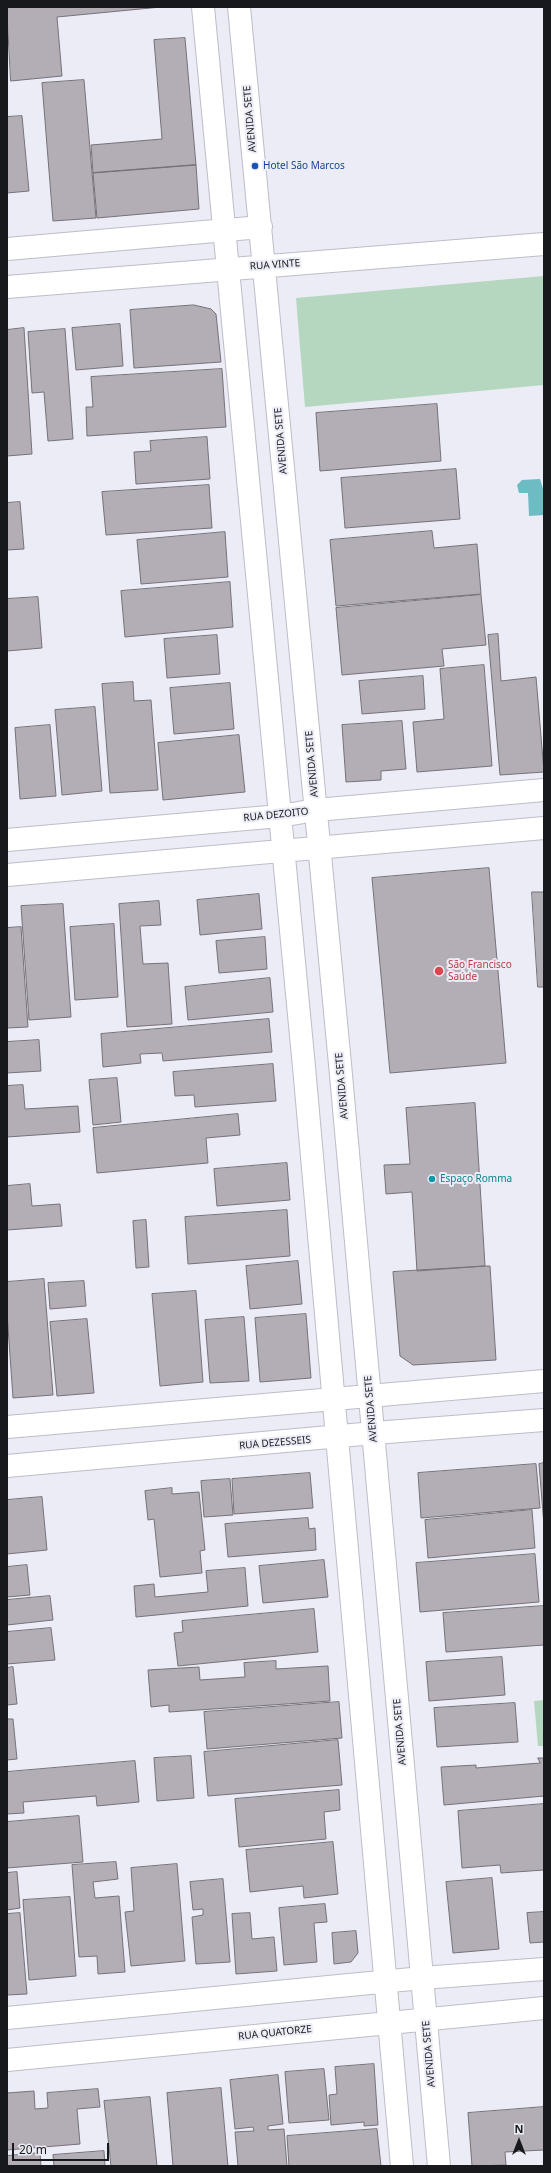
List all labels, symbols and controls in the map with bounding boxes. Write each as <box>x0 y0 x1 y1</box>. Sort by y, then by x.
street label: AVENIDA SETE <box>241 85 259 153</box>
place label: Hotel São Marcos <box>263 160 345 172</box>
marker: Hotel São Marcos <box>250 161 260 171</box>
street label: RUA VINTE <box>249 257 301 273</box>
street label: AVENIDA SETE <box>272 407 290 475</box>
street label: AVENIDA SETE <box>303 730 321 798</box>
street label: RUA DEZOITO <box>243 806 309 824</box>
place label: São Francisco Saúde <box>448 959 512 982</box>
marker: São Francisco Saúde <box>433 965 445 977</box>
street label: AVENIDA SETE <box>333 1052 351 1120</box>
place label: Espaço Romma <box>440 1173 512 1185</box>
marker: Espaço Romma <box>427 1174 437 1184</box>
street label: AVENIDA SETE <box>362 1375 380 1443</box>
street label: RUA DEZESSEIS <box>239 1434 311 1452</box>
street label: AVENIDA SETE <box>391 1698 409 1766</box>
street label: AVENIDA SETE <box>420 2020 438 2088</box>
street label: RUA QUATORZE <box>238 2023 312 2043</box>
north arrow <box>499 2121 539 2161</box>
text: N <box>515 2121 523 2136</box>
scale bar <box>14 2135 111 2161</box>
text: 20 m <box>19 2141 47 2158</box>

